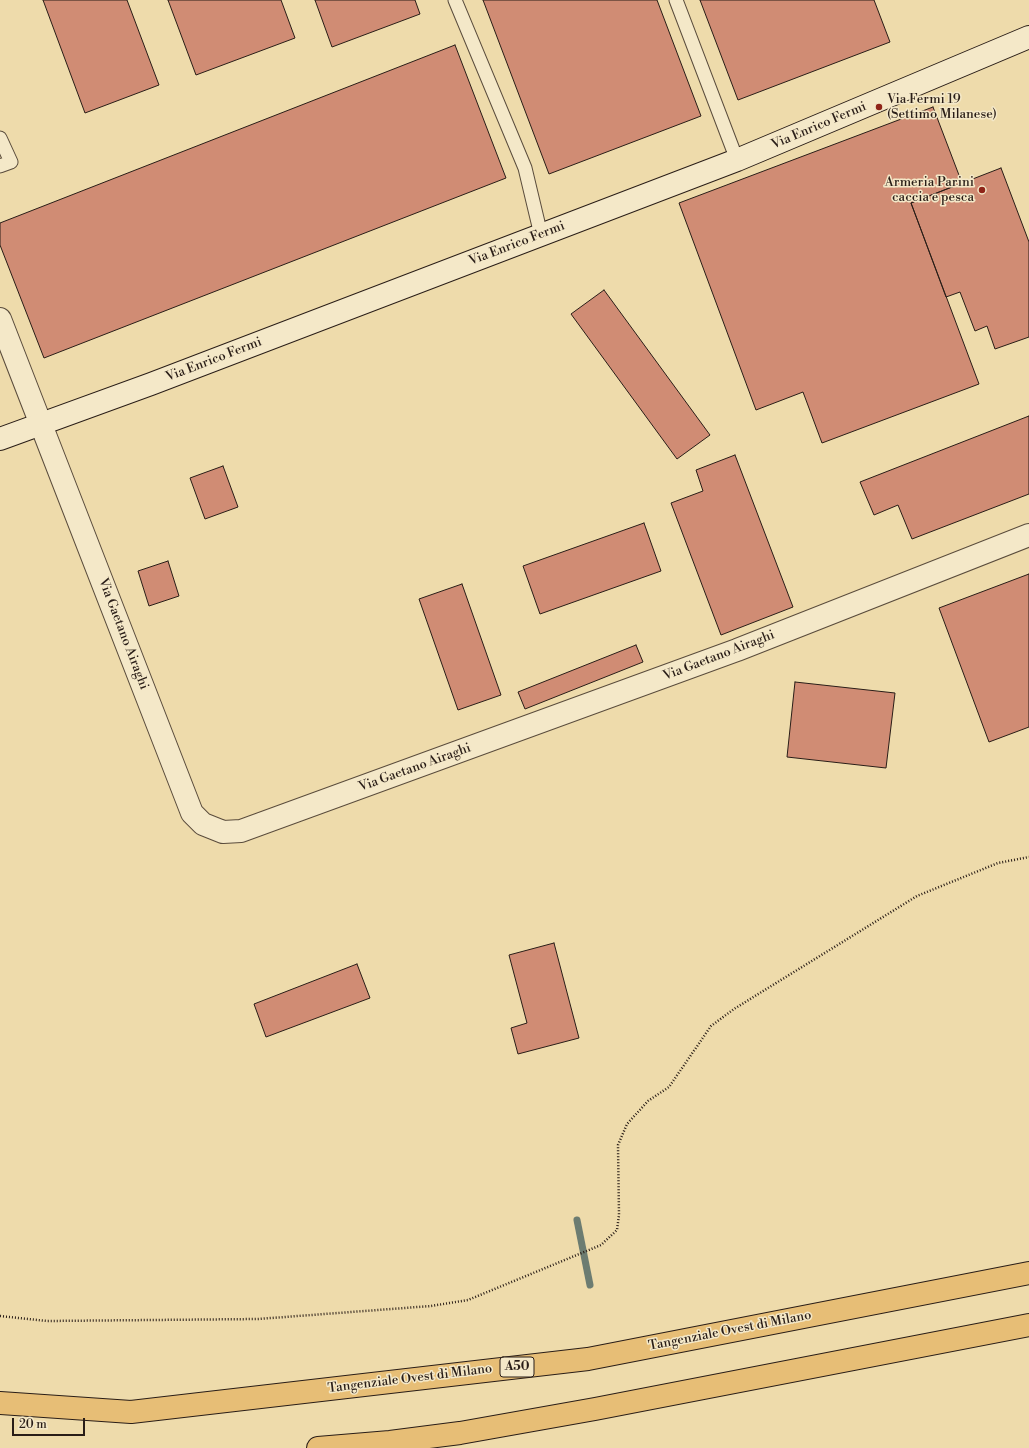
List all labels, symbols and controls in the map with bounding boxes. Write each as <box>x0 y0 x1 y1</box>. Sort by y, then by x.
place label: Via Fermi 19 (Settimo Milanese) <box>887 92 997 123</box>
street label: Via Enrico Fermi <box>769 99 869 153</box>
marker: Via Fermi 19 (Settimo Milanese) <box>874 102 884 112</box>
place label: Armeria Parini caccia e pesca <box>885 175 974 206</box>
marker: Armeria Parini caccia e pesca <box>977 185 987 195</box>
street label: Via Enrico Fermi <box>467 219 567 269</box>
street label: Via Enrico Fermi <box>164 335 264 385</box>
street label: Via Gaetano Airaghi <box>95 576 151 692</box>
street label: Via Gaetano Airaghi <box>661 628 777 684</box>
street label: Via Gaetano Airaghi <box>357 740 473 796</box>
street label: Tangenziale Ovest di Milano <box>647 1308 813 1354</box>
road number: A50 <box>500 1357 534 1377</box>
street label: Tangenziale Ovest di Milano <box>327 1361 493 1397</box>
scale bar <box>14 1410 87 1436</box>
text: 20 m <box>19 1417 47 1432</box>

